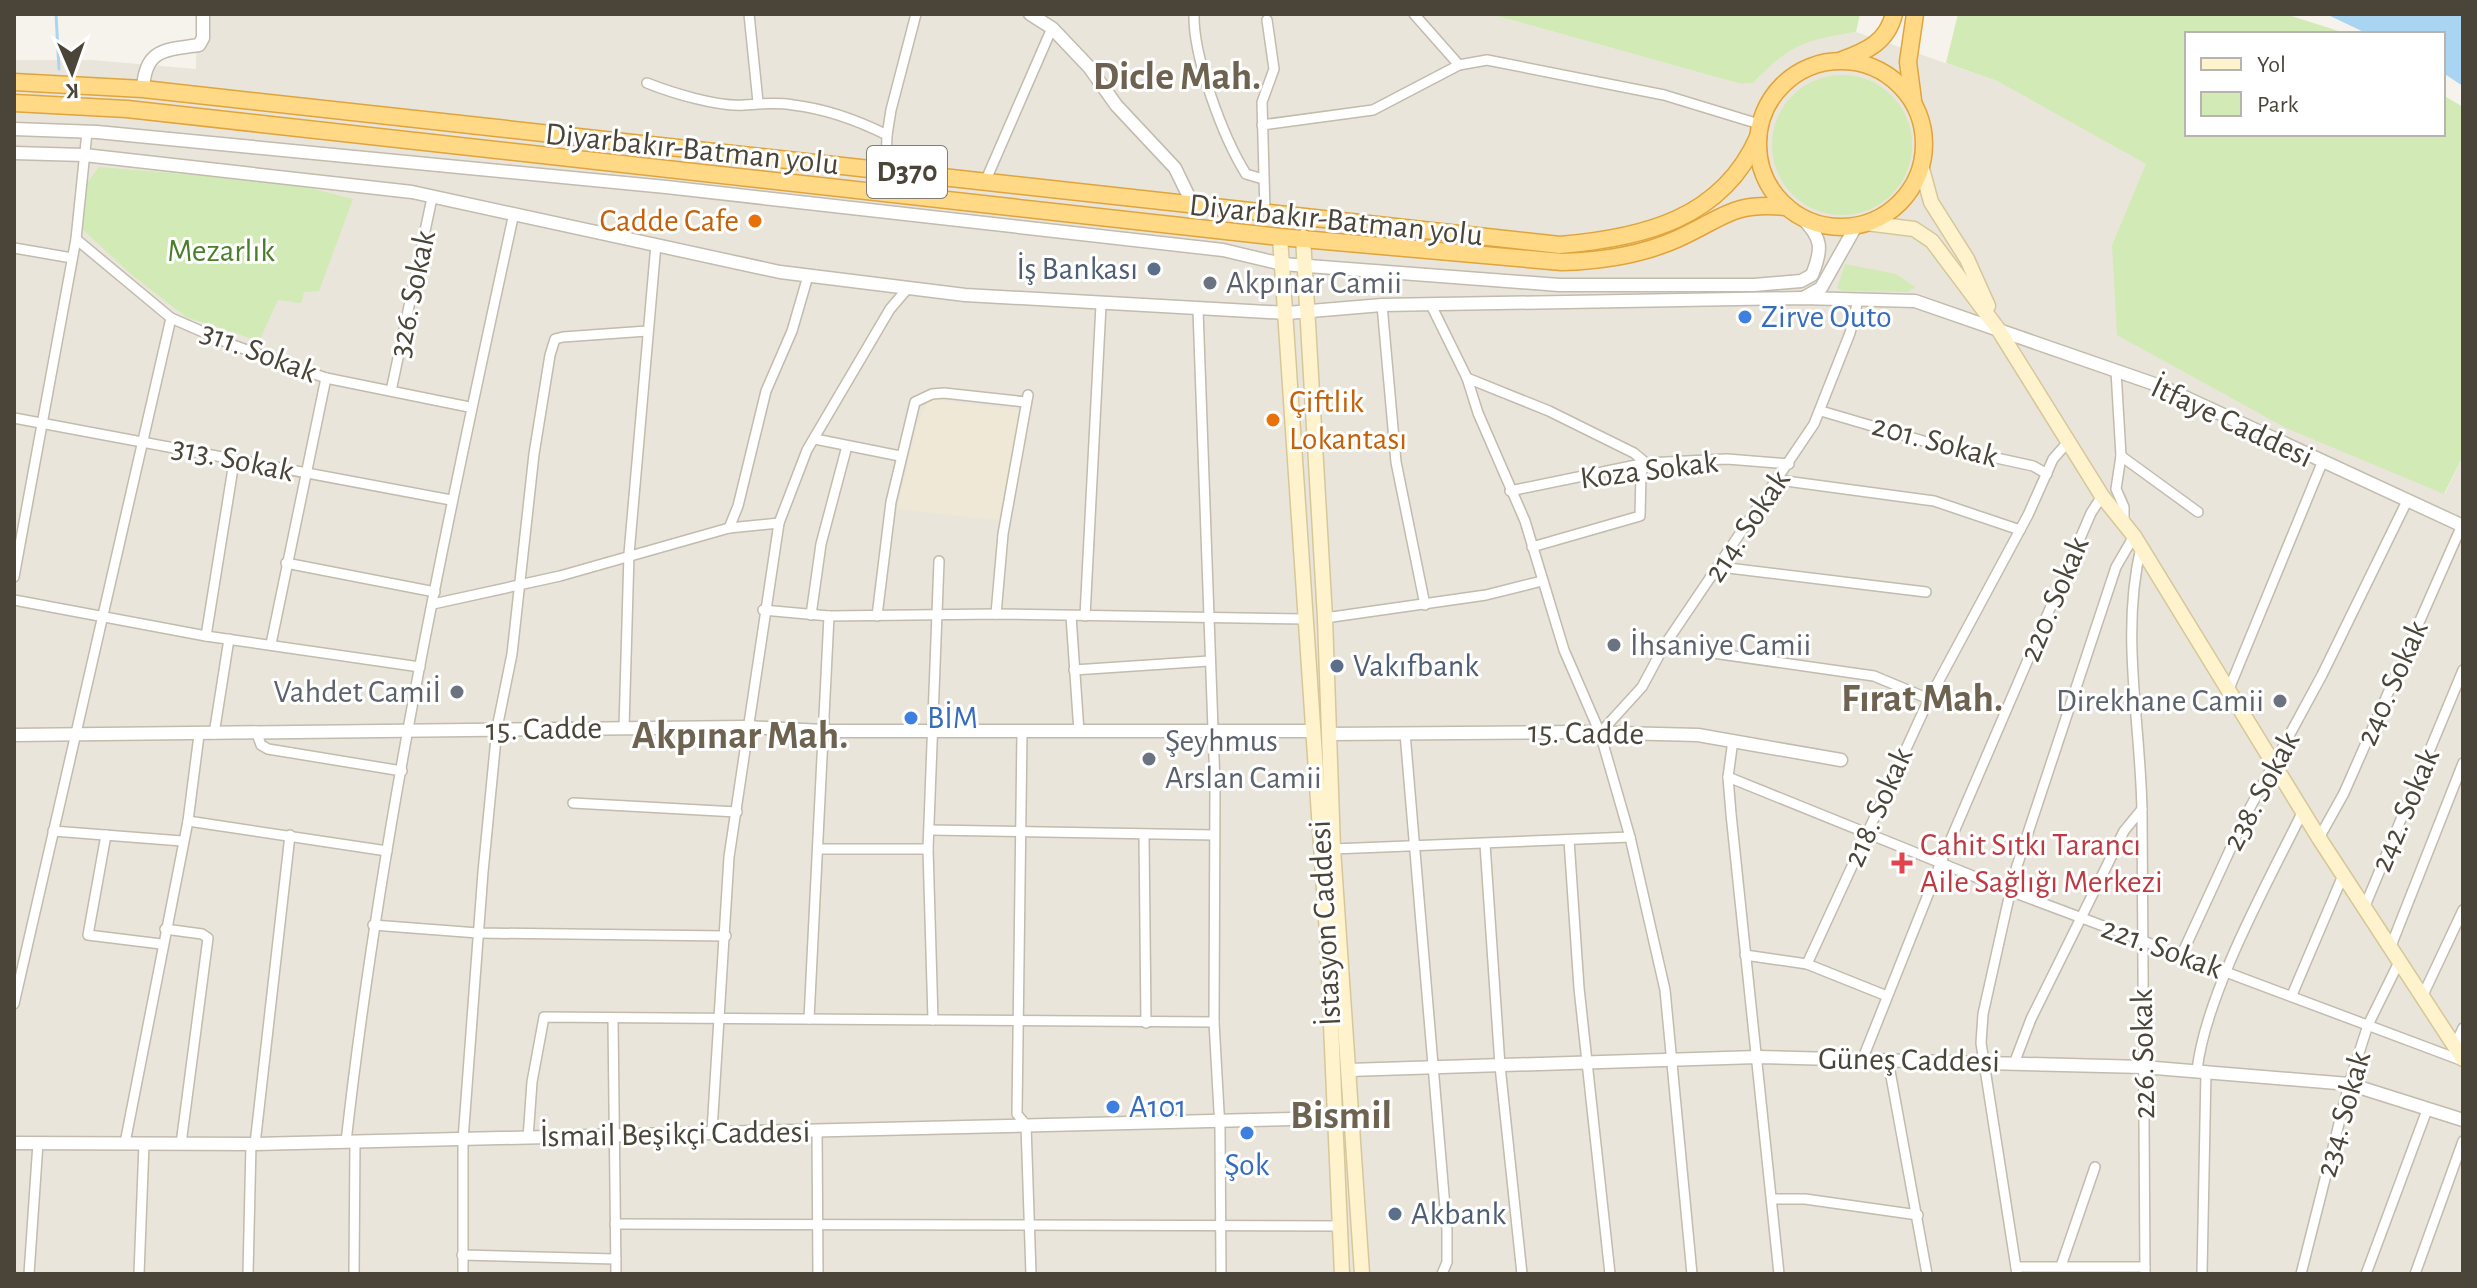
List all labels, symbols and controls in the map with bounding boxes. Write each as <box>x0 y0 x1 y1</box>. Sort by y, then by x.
north arrow <box>32 32 112 112</box>
legend <box>2185 32 2445 136</box>
text: Yol <box>2257 53 2286 77</box>
district label: Dicle Mah. <box>1093 57 1261 97</box>
text: K <box>65 80 79 102</box>
text: Park <box>2257 93 2298 117</box>
street label: Diyarbakır-Batman yolu <box>544 118 840 180</box>
road number: D370 <box>867 146 947 198</box>
street label: Diyarbakır-Batman yolu <box>1188 189 1484 251</box>
place label: Cadde Cafe <box>599 205 739 237</box>
marker: Cadde Cafe <box>746 212 764 230</box>
street label: 326. Sokak <box>383 227 441 360</box>
park label: Mezarlık <box>167 235 275 267</box>
place label: İş Bankası <box>1016 252 1138 285</box>
marker: İş Bankası <box>1145 260 1163 278</box>
place label: Akpınar Camii <box>1226 267 1402 299</box>
marker: Akpınar Camii <box>1201 274 1219 292</box>
place label: Zirve Outo <box>1761 301 1892 333</box>
marker: Zirve Outo <box>1736 308 1754 326</box>
street label: 311. Sokak <box>197 315 322 389</box>
street label: İtfaye Caddesi <box>2146 370 2318 473</box>
place label: Çiftlik Lokantası <box>1289 386 1407 455</box>
street label: 201. Sokak <box>1869 409 2002 473</box>
marker: Çiftlik Lokantası <box>1264 411 1282 429</box>
street label: 313. Sokak <box>169 431 297 488</box>
street label: Koza Sokak <box>1578 446 1720 494</box>
street label: 214. Sokak <box>1698 464 1796 588</box>
street label: 220. Sokak <box>2013 532 2095 666</box>
street label: 240. Sokak <box>2350 615 2434 750</box>
place label: İhsaniye Camii <box>1630 628 1811 661</box>
marker: İhsaniye Camii <box>1605 636 1623 654</box>
place label: Vakıfbank <box>1353 650 1479 682</box>
marker: Vakıfbank <box>1328 657 1346 675</box>
place label: Vahdet Camiİ <box>273 675 441 708</box>
district label: Fırat Mah. <box>1841 679 2003 719</box>
marker: Vahdet Camiİ <box>448 683 466 701</box>
place label: Direkhane Camii <box>2056 685 2264 717</box>
marker: Direkhane Camii <box>2271 692 2289 710</box>
place label: BİM <box>927 701 978 734</box>
marker: BİM <box>902 709 920 727</box>
street label: 15. Cadde <box>486 712 602 746</box>
district label: Akpınar Mah. <box>632 716 848 756</box>
street label: 15. Cadde <box>1528 716 1644 750</box>
place label: Şeyhmus Arslan Camii <box>1165 725 1322 794</box>
street label: 238. Sokak <box>2217 726 2306 855</box>
street label: 218. Sokak <box>1838 742 1919 871</box>
street label: 242. Sokak <box>2365 743 2445 876</box>
marker: Şeyhmus Arslan Camii <box>1140 750 1158 768</box>
street label: İstasyon Caddesi <box>1303 819 1346 1027</box>
place label: Cahit Sıtkı Tarancı Aile Sağlığı Merkezi <box>1920 829 2163 898</box>
marker: Cahit Sıtkı Tarancı Aile Sağlığı Merkezi <box>1891 852 1913 874</box>
street label: 221. Sokak <box>2097 911 2227 985</box>
street label: 226. Sokak <box>2126 988 2160 1119</box>
street label: Güneş Caddesi <box>1818 1042 2000 1078</box>
street label: 234. Sokak <box>2310 1047 2376 1181</box>
place label: A101 <box>1129 1091 1186 1123</box>
district label: Bismil <box>1290 1096 1392 1136</box>
marker: A101 <box>1104 1098 1122 1116</box>
street label: İsmail Beşikçi Caddesi <box>539 1115 811 1152</box>
marker: Şok <box>1238 1124 1256 1142</box>
place label: Şok <box>1225 1149 1270 1181</box>
place label: Akbank <box>1411 1198 1507 1230</box>
marker: Akbank <box>1386 1205 1404 1223</box>

